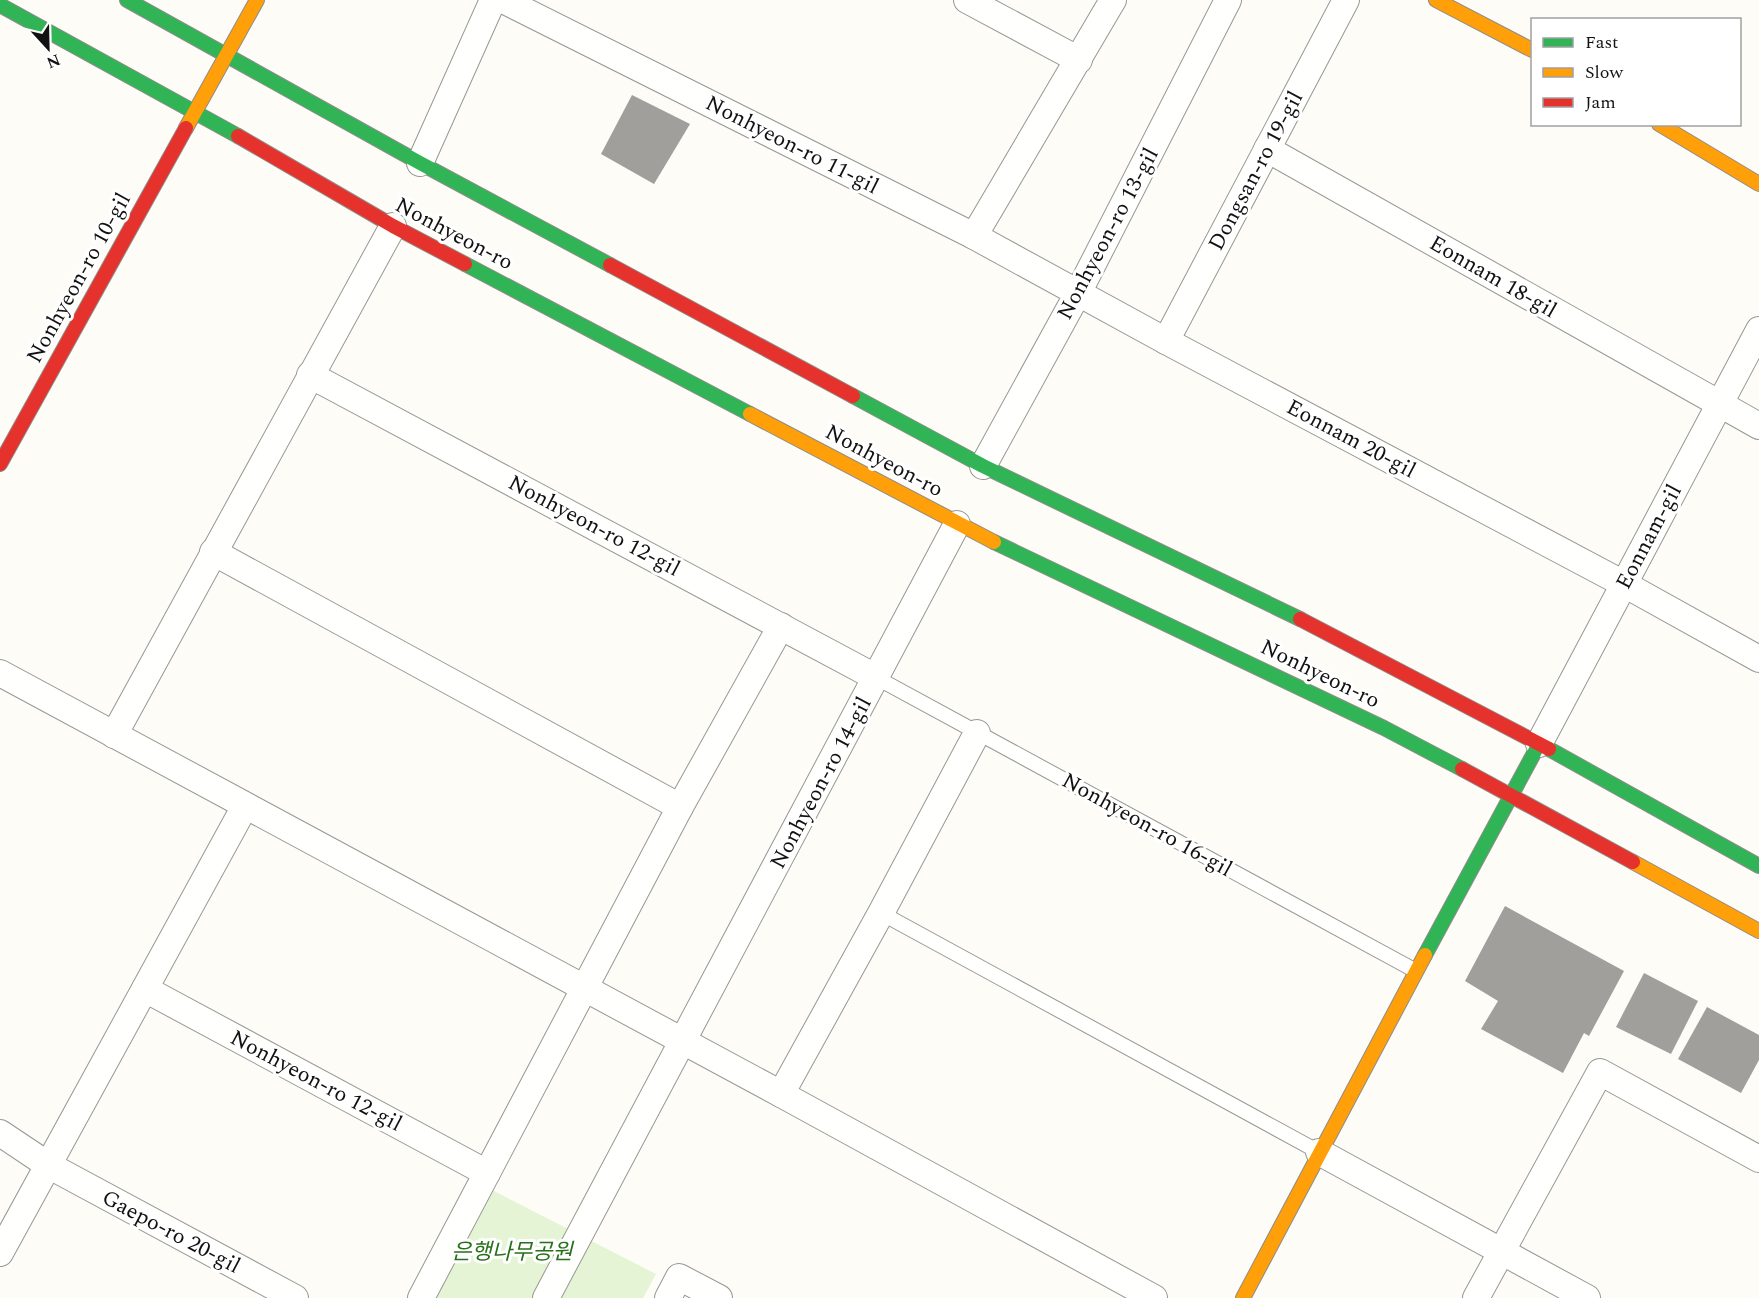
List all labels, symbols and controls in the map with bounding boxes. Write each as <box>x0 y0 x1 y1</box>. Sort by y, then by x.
north arrow <box>18 18 78 78</box>
legend <box>1531 18 1741 126</box>
text: Fast <box>1585 29 1618 56</box>
text: N <box>43 47 64 75</box>
text: Slow <box>1585 59 1624 86</box>
street label: Dongsan-ro 19-gil <box>1200 85 1312 257</box>
street label: Nonhyeon-ro 11-gil <box>700 87 884 203</box>
text: Jam <box>1585 89 1616 116</box>
street label: Nonhyeon-ro 13-gil <box>1049 142 1167 326</box>
street label: Nonhyeon-ro 10-gil <box>18 187 140 369</box>
street label: Nonhyeon-ro <box>389 189 519 279</box>
street label: Eonnam 18-gil <box>1423 227 1563 327</box>
street label: Eonnam 20-gil <box>1280 391 1422 487</box>
street label: Nonhyeon-ro <box>819 416 949 506</box>
street label: Nonhyeon-ro 12-gil <box>502 467 686 585</box>
street label: Eonnam-gil <box>1607 478 1691 596</box>
street label: Nonhyeon-ro <box>1255 631 1385 717</box>
street label: Nonhyeon-ro 14-gil <box>762 691 880 875</box>
street label: Nonhyeon-ro 16-gil <box>1056 764 1238 886</box>
street label: Nonhyeon-ro 12-gil <box>224 1022 408 1140</box>
street label: Gaepo-ro 20-gil <box>96 1182 246 1282</box>
park label: 은행나무공원 <box>451 1236 574 1269</box>

